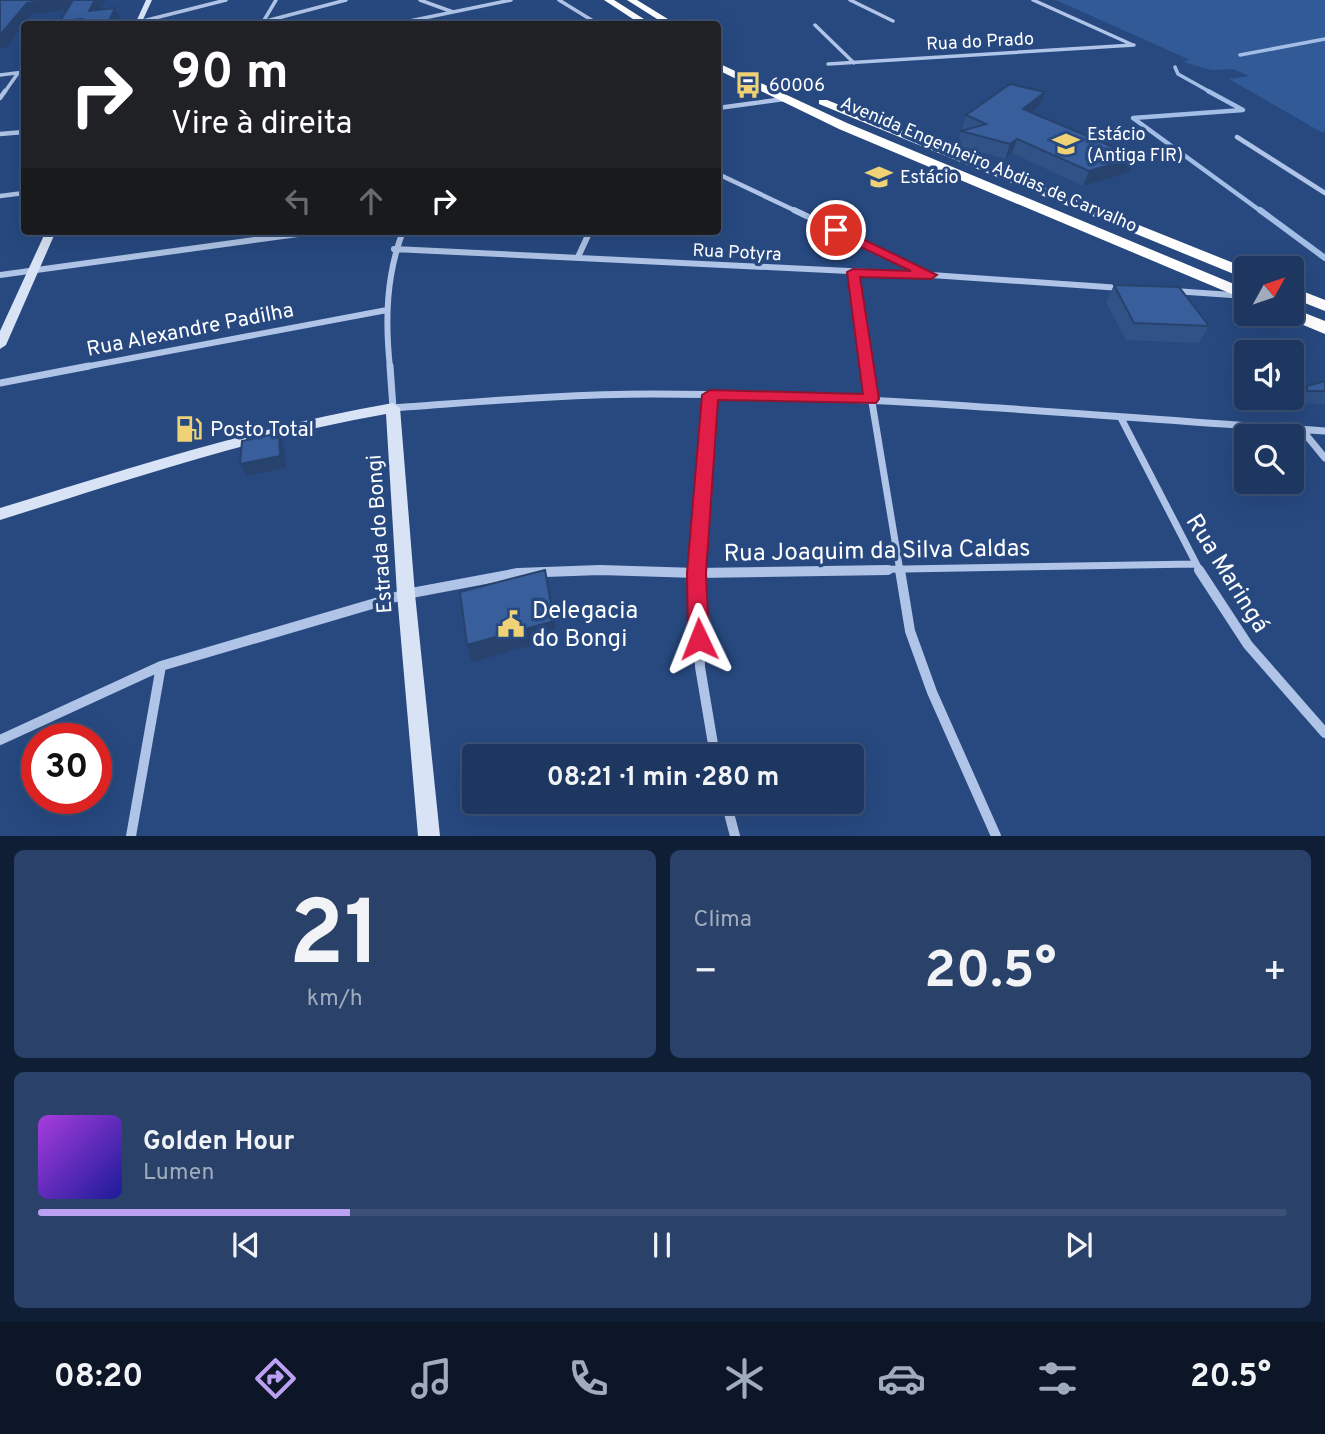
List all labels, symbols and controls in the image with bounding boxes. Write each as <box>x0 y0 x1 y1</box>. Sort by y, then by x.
street label: Rua do Prado <box>926 28 1035 57</box>
text: 90 m <box>171 44 289 106</box>
icon: right <box>56 49 147 140</box>
bus stop icon: 60006 <box>733 70 763 100</box>
place label: 60006 <box>769 75 825 98</box>
street label: Avenida Engenheiro Abdias de Carvalho <box>837 92 1140 239</box>
text: Vire à direita <box>171 105 352 145</box>
place label: Estácio (Antiga FIR) <box>1087 124 1183 168</box>
school or university icon: Estácio (Antiga FIR) <box>1051 129 1081 159</box>
school or university icon: Estácio <box>864 162 894 192</box>
place label: Estácio <box>900 167 959 190</box>
icon: left <box>279 182 317 220</box>
icon: ahead <box>352 182 390 220</box>
icon: right <box>425 182 463 220</box>
pin <box>806 200 866 260</box>
icon: arrive <box>817 211 855 249</box>
street label: Rua Potyra <box>692 240 782 267</box>
north arrow <box>1234 256 1304 326</box>
map controls <box>1234 256 1304 494</box>
street label: Rua Alexandre Padilha <box>84 297 296 364</box>
button: sound <box>1234 340 1304 410</box>
fuel station icon: Posto Total <box>174 414 204 444</box>
place label: Posto Total <box>210 417 314 444</box>
button: search <box>1234 424 1304 494</box>
street label: Estrada do Bongi <box>361 454 400 614</box>
street label: Rua Maringá <box>1178 509 1275 639</box>
street label: Rua Joaquim da Silva Caldas <box>723 534 1031 570</box>
place label: Delegacia do Bongi <box>532 597 638 655</box>
position arrow <box>662 602 736 676</box>
public building icon: Delegacia do Bongi <box>496 609 526 639</box>
speed limit sign: 30 <box>21 723 112 814</box>
text: 08:21 · 1 min · 280 m <box>547 762 779 795</box>
text: 21 <box>289 882 381 997</box>
text: Clima <box>694 906 752 935</box>
text: 20.5° <box>924 940 1056 1006</box>
text: − <box>694 949 718 998</box>
text: + <box>1262 949 1287 998</box>
text: km/h <box>307 985 363 1014</box>
text: Golden Hour <box>143 1126 294 1159</box>
text: Lumen <box>143 1159 214 1188</box>
icon: previous <box>227 1226 265 1264</box>
icon: pause <box>643 1226 681 1264</box>
icon: next <box>1060 1226 1098 1264</box>
icon: directions <box>251 1354 300 1403</box>
icon: music <box>407 1354 456 1403</box>
icon: phone <box>564 1354 613 1403</box>
icon: climate <box>720 1354 769 1403</box>
icon: car <box>877 1354 926 1403</box>
icon: filters <box>1033 1354 1082 1403</box>
text: 08:20 <box>54 1358 143 1398</box>
text: 20.5° <box>1190 1358 1271 1398</box>

